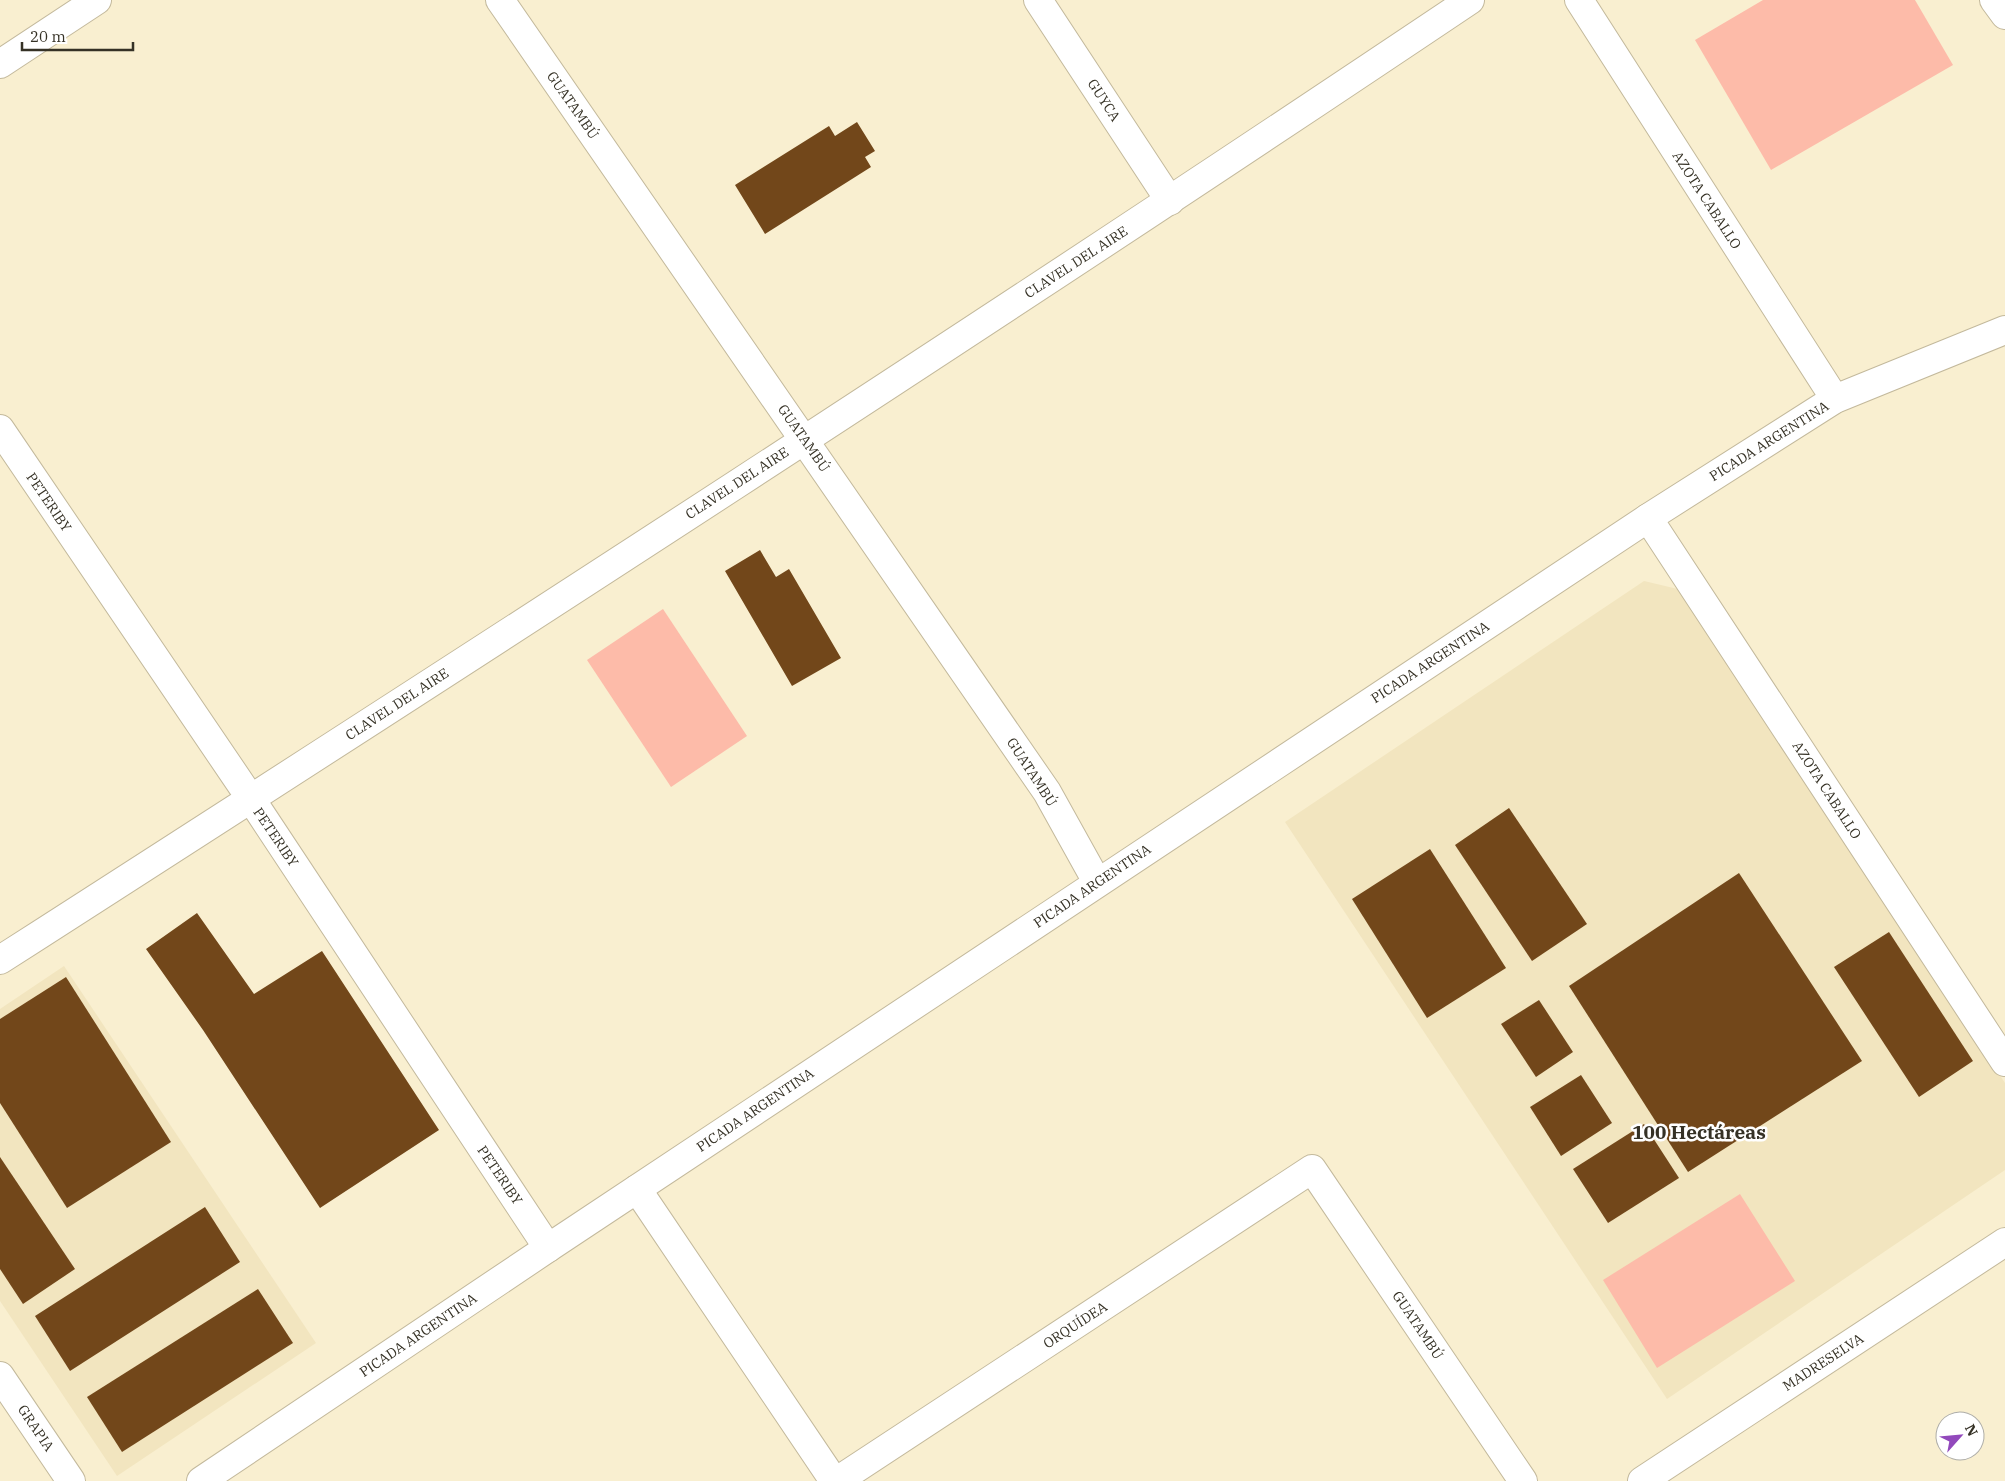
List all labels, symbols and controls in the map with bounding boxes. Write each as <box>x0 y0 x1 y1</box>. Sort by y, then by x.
scale bar <box>22 20 134 52</box>
text: 20 m <box>30 27 66 46</box>
street label: GUATAMBÚ <box>543 67 604 142</box>
street label: GUYCA <box>1084 75 1125 125</box>
street label: AZOTA CABALLO <box>1669 148 1745 252</box>
street label: CLAVEL DEL AIRE <box>1021 222 1131 302</box>
street label: PICADA ARGENTINA <box>1706 397 1832 485</box>
street label: GUATAMBÚ <box>774 400 835 475</box>
street label: CLAVEL DEL AIRE <box>682 443 792 523</box>
street label: PETERIBY <box>23 469 76 535</box>
street label: PICADA ARGENTINA <box>1367 617 1493 707</box>
street label: CLAVEL DEL AIRE <box>342 664 452 744</box>
street label: GUATAMBÚ <box>1003 734 1062 810</box>
street label: AZOTA CABALLO <box>1789 738 1865 842</box>
street label: PETERIBY <box>250 804 303 870</box>
street label: PICADA ARGENTINA <box>1030 840 1154 932</box>
street label: PICADA ARGENTINA <box>693 1064 817 1156</box>
district label: 100 Hectáreas <box>1632 1120 1766 1144</box>
street label: PETERIBY <box>474 1142 527 1208</box>
street label: GUATAMBÚ <box>1389 1287 1448 1363</box>
street label: PICADA ARGENTINA <box>356 1289 480 1381</box>
street label: ORQUÍDEA <box>1039 1297 1111 1352</box>
street label: MADRESELVA <box>1779 1329 1867 1395</box>
street label: GRAPIA <box>14 1401 58 1455</box>
north arrow <box>1935 1411 1985 1461</box>
text: N <box>1961 1421 1982 1439</box>

